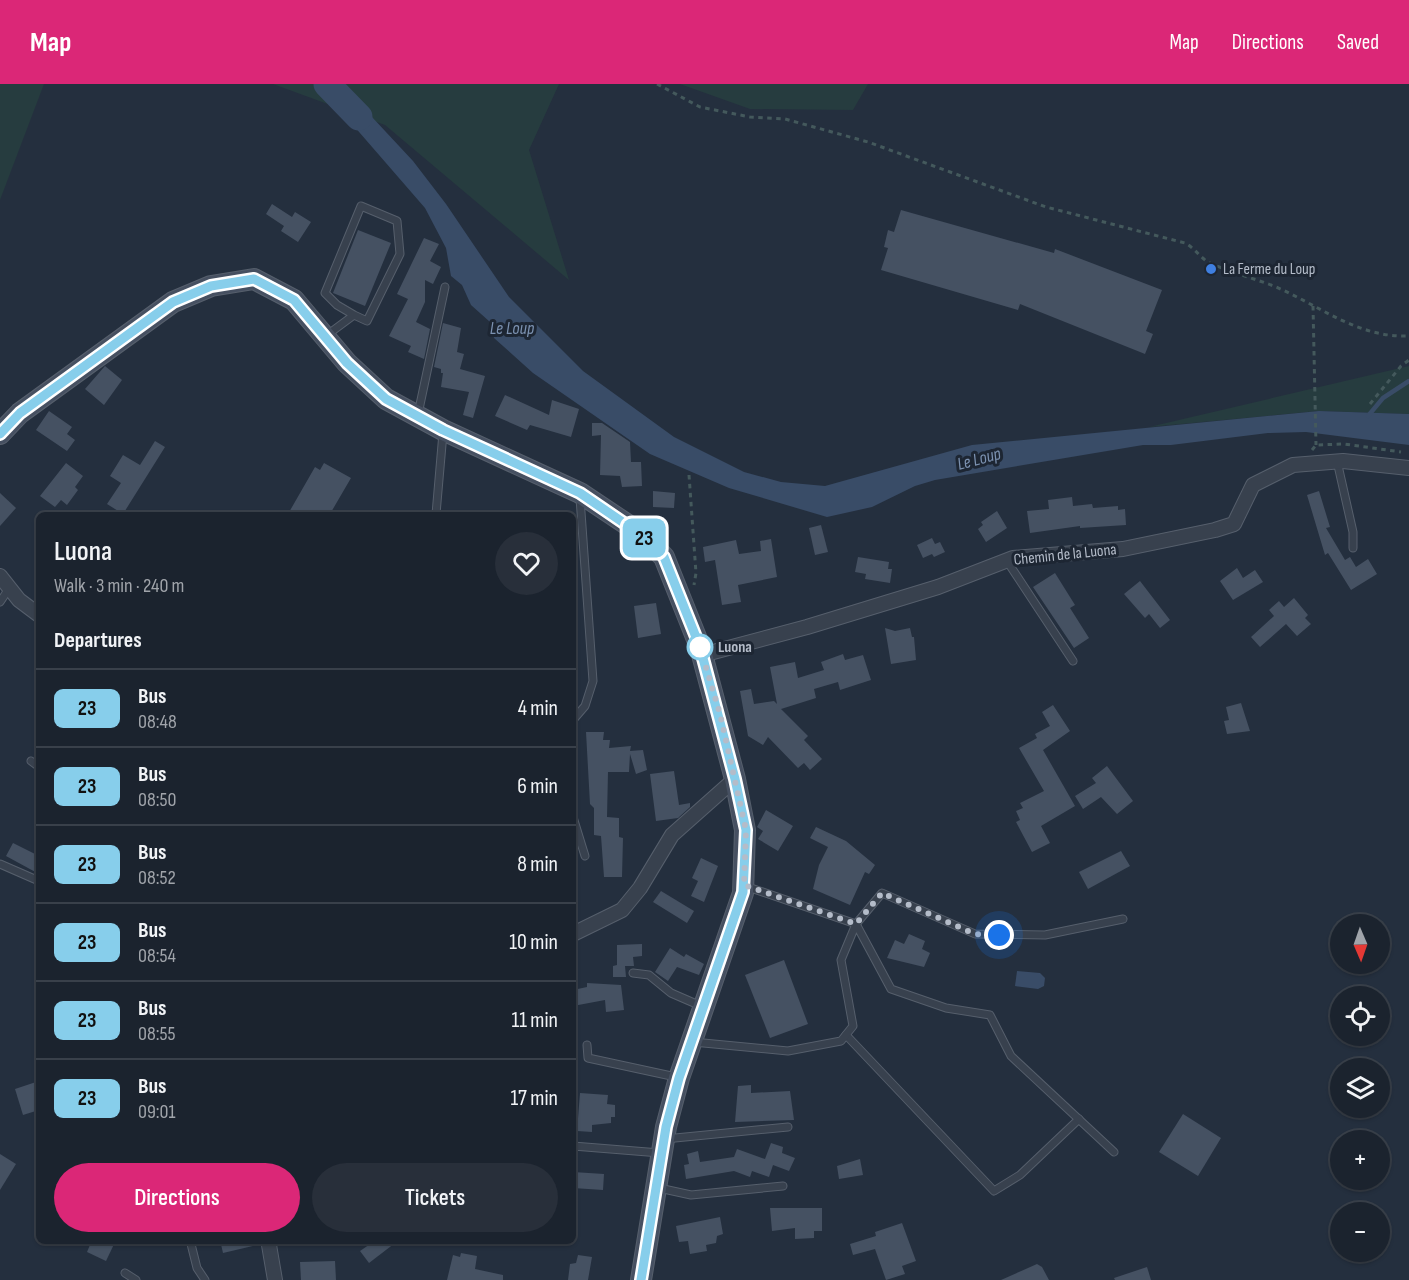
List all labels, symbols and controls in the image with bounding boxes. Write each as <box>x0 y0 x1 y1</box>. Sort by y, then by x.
text: Map <box>30 26 71 59</box>
text: Map <box>1169 30 1199 55</box>
text: Directions <box>1232 30 1304 55</box>
text: Saved <box>1337 30 1379 55</box>
place label: La Ferme du Loup <box>1223 260 1315 279</box>
marker: La Ferme du Loup <box>1204 262 1218 276</box>
water label: Le Loup <box>490 318 535 339</box>
water label: Le Loup <box>955 443 1004 475</box>
line badge: 23 <box>617 518 671 558</box>
text: 23 <box>635 526 653 551</box>
button: heart <box>495 532 558 595</box>
text: Luona <box>54 535 112 568</box>
street label: Chemin de la Luona <box>1013 540 1117 570</box>
text: Walk · 3 min · 240 m <box>54 574 184 598</box>
text: Departures <box>54 627 142 654</box>
marker: Luona <box>687 634 713 660</box>
place label: Luona <box>718 638 752 657</box>
text: Bus <box>138 683 167 710</box>
text: 4 min <box>518 695 558 722</box>
text: 23 <box>78 696 96 721</box>
text: 08:48 <box>138 710 177 734</box>
text: Bus <box>138 761 167 788</box>
text: 6 min <box>517 773 558 800</box>
text: 23 <box>78 774 96 799</box>
text: 08:50 <box>138 788 176 812</box>
text: Bus <box>138 839 167 866</box>
text: 8 min <box>517 851 558 878</box>
text: 23 <box>78 852 96 877</box>
text: 08:52 <box>138 866 176 890</box>
north arrow <box>1330 914 1390 974</box>
map controls <box>1330 914 1390 1262</box>
text: Bus <box>138 917 167 944</box>
your location <box>984 920 1014 950</box>
text: 10 min <box>509 929 558 956</box>
text: 23 <box>78 930 96 955</box>
text: 08:54 <box>138 944 176 968</box>
button: locate <box>1330 986 1390 1046</box>
text: Bus <box>138 995 167 1022</box>
text: 11 min <box>511 1007 558 1034</box>
text: 23 <box>78 1008 96 1033</box>
text: 08:55 <box>138 1022 176 1046</box>
button: layers <box>1330 1058 1390 1118</box>
text: Bus <box>138 1073 167 1100</box>
text: 17 min <box>510 1085 558 1112</box>
text: 23 <box>78 1086 96 1111</box>
text: 09:01 <box>138 1100 175 1124</box>
button: + <box>1330 1130 1390 1190</box>
button: Directions <box>54 1163 300 1232</box>
button: Tickets <box>312 1163 558 1232</box>
button: − <box>1330 1202 1390 1262</box>

